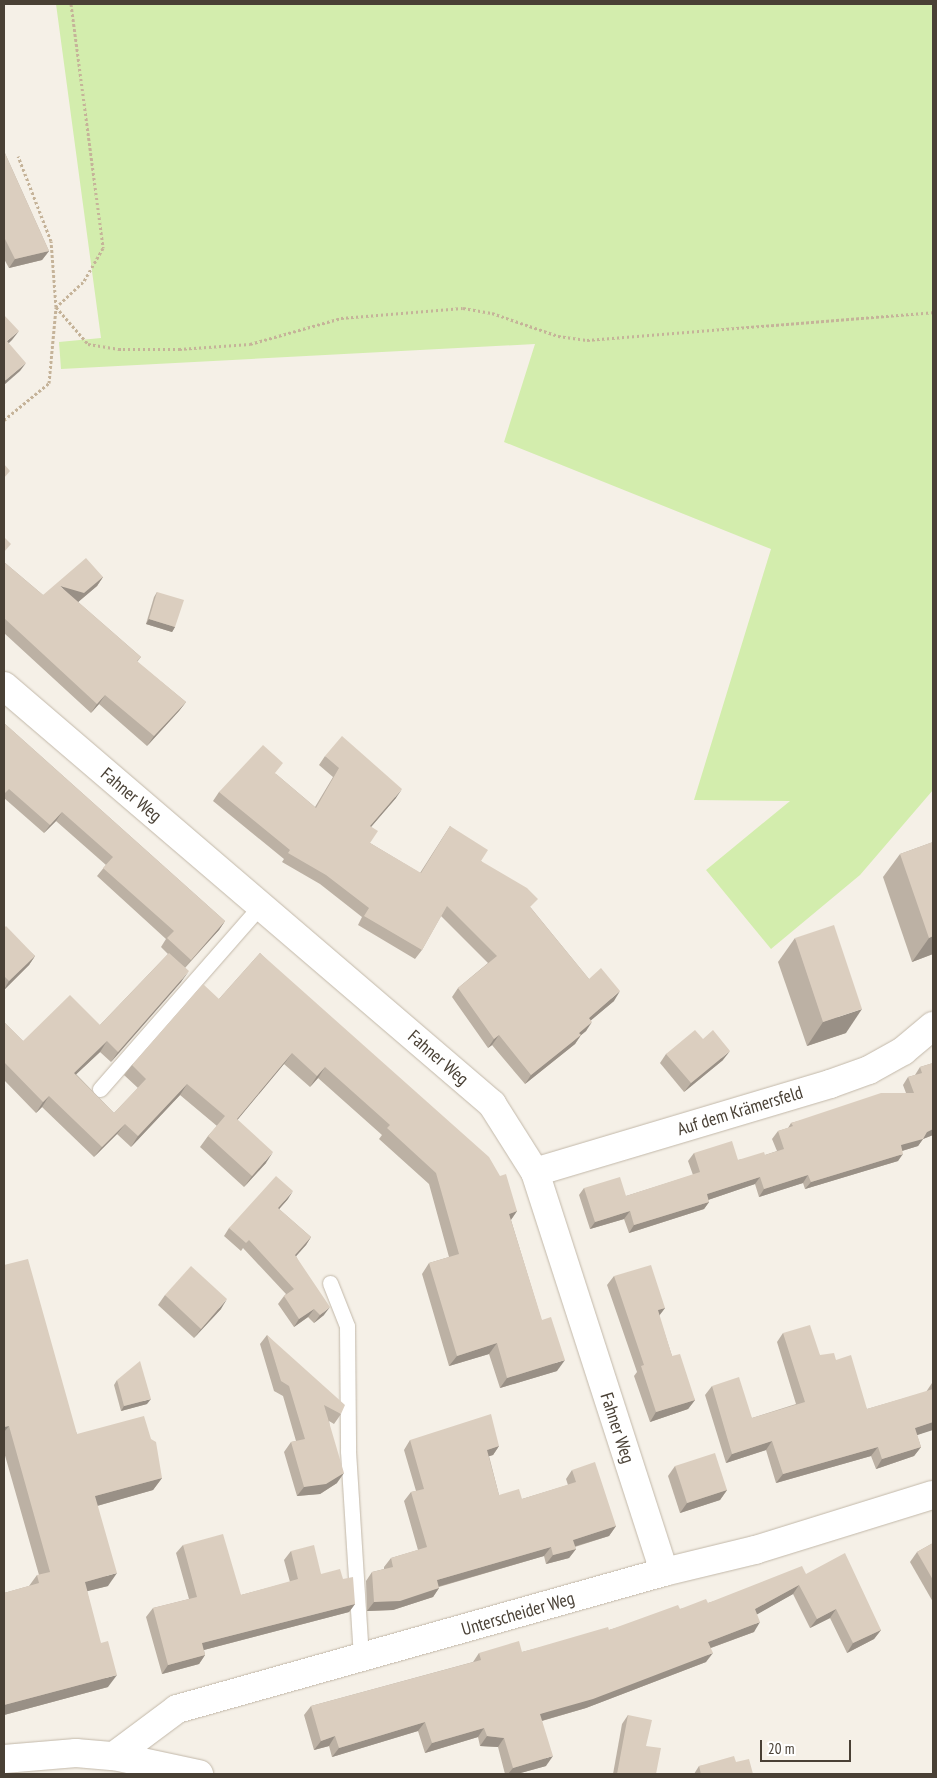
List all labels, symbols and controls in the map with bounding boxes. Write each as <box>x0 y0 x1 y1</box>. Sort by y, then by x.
street label: Fahner Weg <box>96 763 166 827</box>
street label: Fahner Weg <box>403 1026 473 1090</box>
street label: Auf dem Krämersfeld <box>675 1082 805 1140</box>
street label: Fahner Weg <box>595 1390 639 1466</box>
street label: Unterscheider Weg <box>459 1588 577 1640</box>
scale bar <box>762 1730 853 1762</box>
text: 20 m <box>768 1739 794 1758</box>

